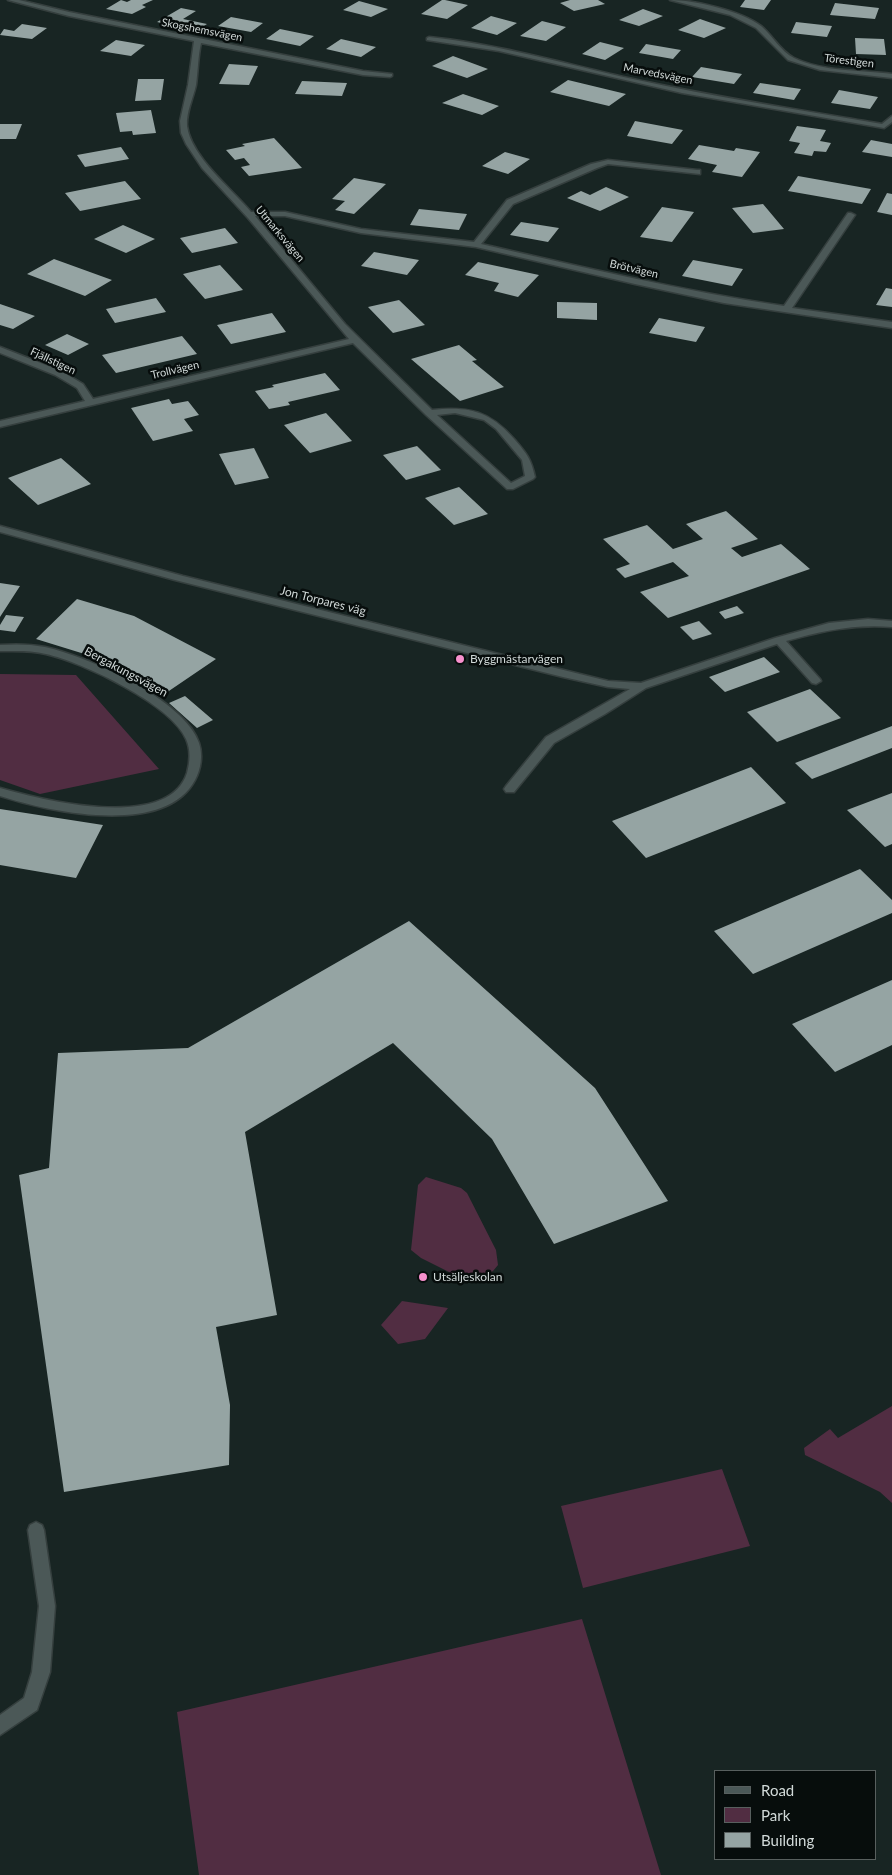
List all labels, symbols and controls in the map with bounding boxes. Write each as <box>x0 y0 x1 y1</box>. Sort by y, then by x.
street label: Skogshemsvägen <box>160 16 244 44</box>
street label: Törestigen <box>823 51 875 71</box>
street label: Marvedsvägen <box>622 61 694 87</box>
street label: Utmarksvägen <box>253 203 307 265</box>
street label: Brötvägen <box>608 257 660 281</box>
street label: Fjällstigen <box>28 345 78 377</box>
street label: Trollvägen <box>150 358 200 382</box>
street label: Jon Torpares väg <box>279 583 367 619</box>
street label: Bergakungsvägen <box>82 644 170 700</box>
place label: Byggmästarvägen <box>470 652 563 666</box>
marker: Byggmästarvägen <box>454 653 466 665</box>
place label: Utsäljeskolan <box>433 1270 502 1284</box>
marker: Utsäljeskolan <box>417 1271 429 1283</box>
legend <box>714 1770 877 1860</box>
text: Road <box>761 1781 794 1799</box>
text: Park <box>761 1806 790 1824</box>
text: Building <box>761 1831 814 1849</box>

